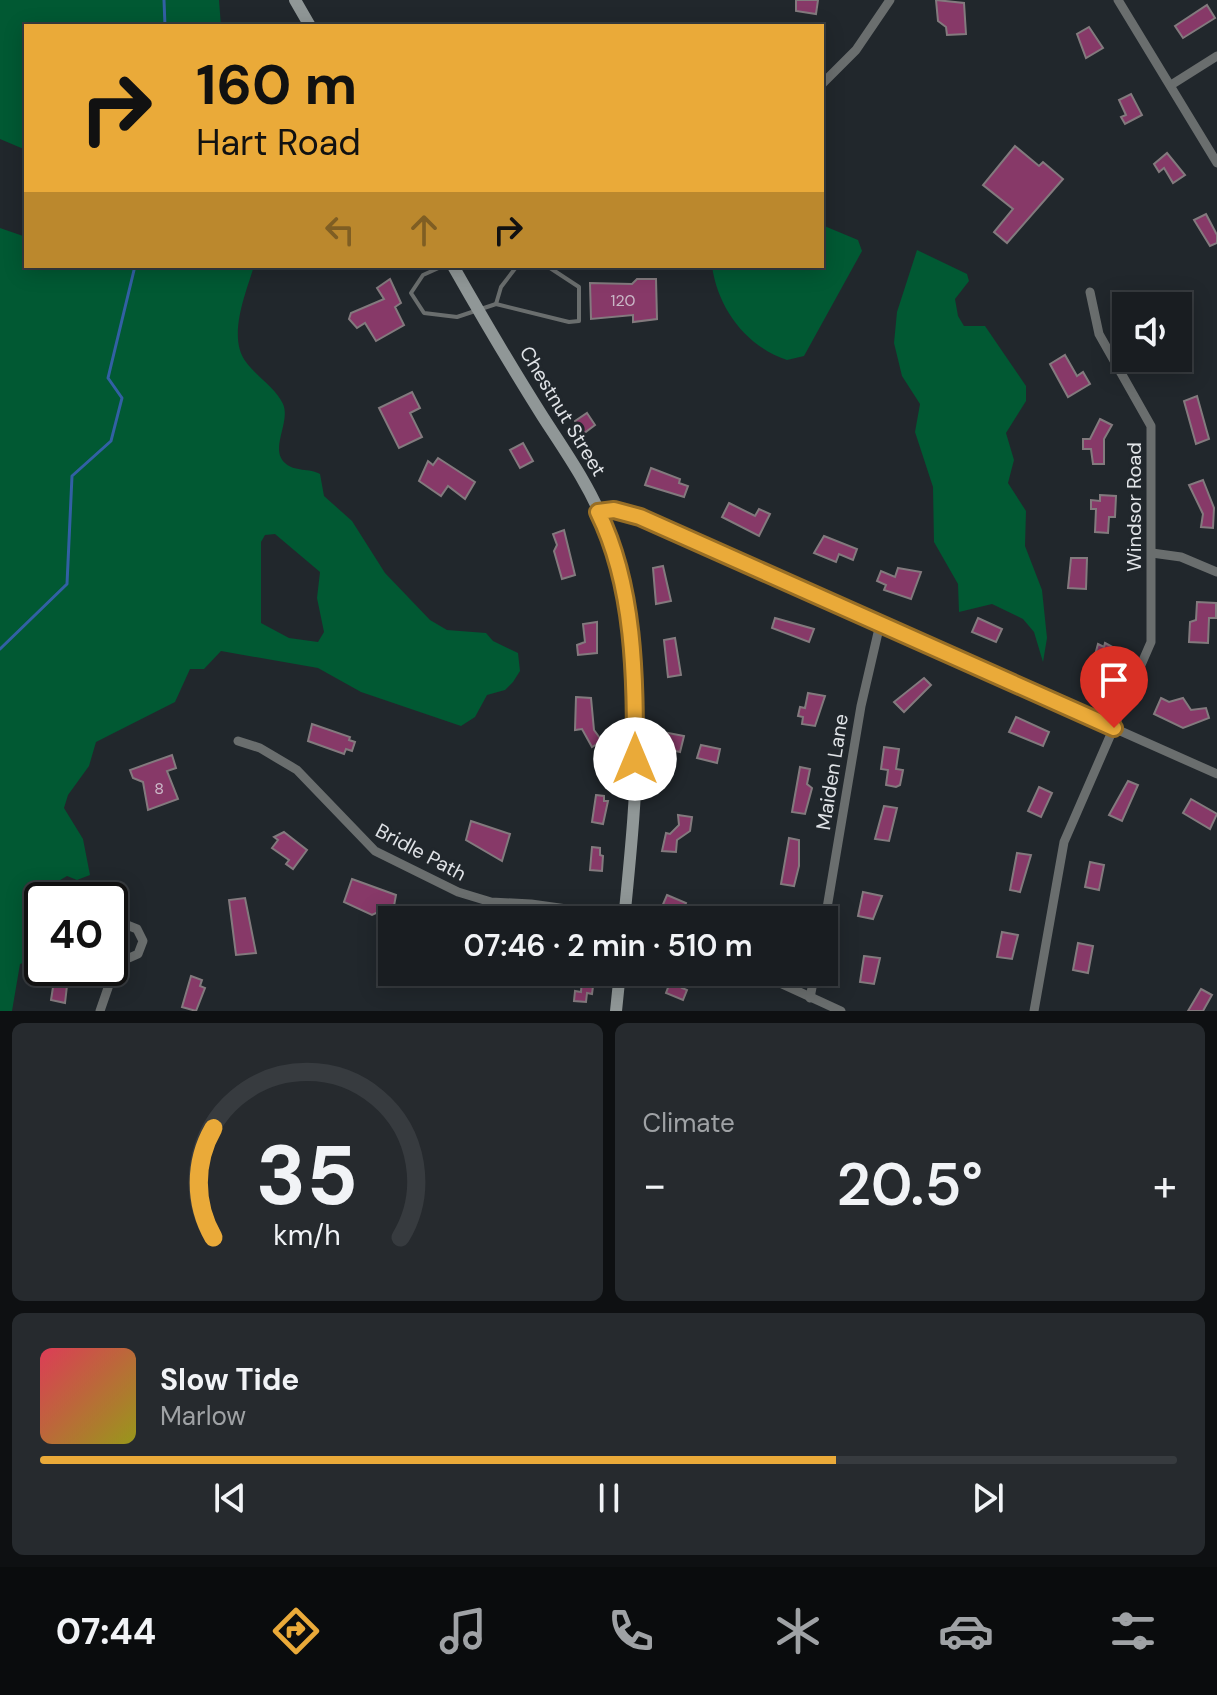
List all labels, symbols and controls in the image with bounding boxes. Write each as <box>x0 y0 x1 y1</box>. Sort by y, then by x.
text: 160 m <box>196 48 357 121</box>
icon: right <box>64 56 168 160</box>
text: Hart Road <box>196 119 361 166</box>
icon: left <box>318 208 362 252</box>
icon: ahead <box>402 208 446 252</box>
icon: right <box>486 208 530 252</box>
house number: 120 <box>611 290 636 311</box>
map controls <box>1112 292 1192 372</box>
button: sound <box>1112 292 1192 372</box>
street label: Chestnut Street <box>514 341 612 481</box>
street label: Windsor Road <box>1121 442 1147 572</box>
pin <box>1080 646 1148 728</box>
icon: arrive <box>1092 658 1136 702</box>
street label: Maiden Lane <box>810 712 854 832</box>
position arrow <box>593 717 677 801</box>
house number: 8 <box>154 778 164 799</box>
street label: Bridle Path <box>371 817 471 887</box>
speed limit sign: 40 <box>24 882 128 986</box>
text: 07:46 · 2 min · 510 m <box>464 926 752 965</box>
text: Climate <box>643 1106 735 1140</box>
text: 35 <box>256 1121 358 1230</box>
text: 20.5° <box>837 1145 983 1224</box>
text: − <box>643 1156 667 1214</box>
text: + <box>1153 1156 1177 1214</box>
text: km/h <box>273 1217 341 1254</box>
text: Slow Tide <box>160 1360 299 1399</box>
text: Marlow <box>160 1399 246 1433</box>
icon: previous <box>208 1476 252 1520</box>
icon: pause <box>587 1476 631 1520</box>
icon: next <box>966 1476 1010 1520</box>
icon: directions <box>268 1603 324 1659</box>
icon: music <box>435 1603 491 1659</box>
icon: phone <box>603 1603 659 1659</box>
icon: climate <box>770 1603 826 1659</box>
icon: car <box>938 1603 994 1659</box>
icon: filters <box>1105 1603 1161 1659</box>
text: 07:44 <box>56 1608 156 1655</box>

